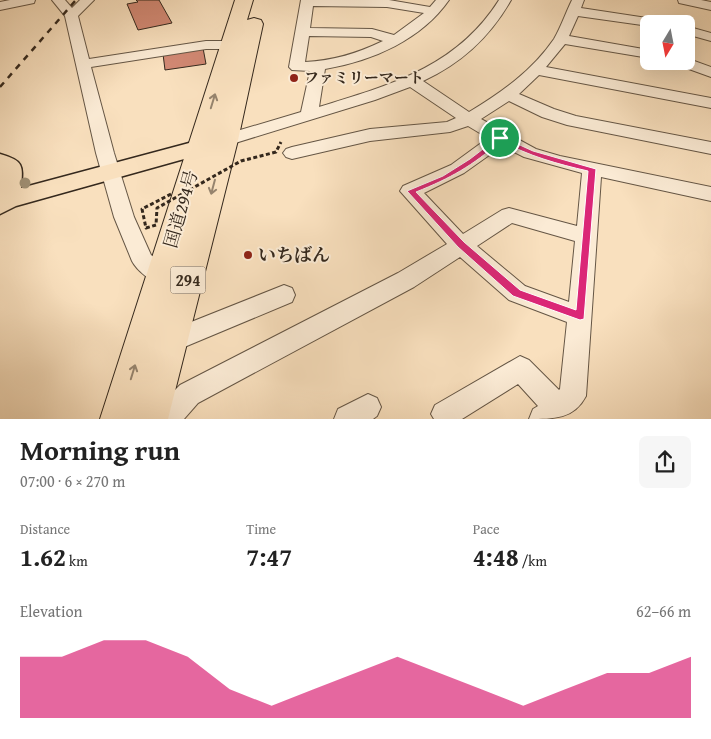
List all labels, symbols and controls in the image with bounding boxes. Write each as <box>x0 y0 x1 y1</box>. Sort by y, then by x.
north arrow <box>640 15 695 70</box>
map controls <box>640 15 695 70</box>
place label: ファミリーマート <box>304 67 424 88</box>
marker: ファミリーマート <box>288 72 300 84</box>
one-way arrow <box>209 93 219 109</box>
pin <box>479 117 521 159</box>
icon: arrive <box>486 124 514 152</box>
street label: 国道294号 <box>157 167 205 251</box>
one-way arrow <box>208 179 217 195</box>
place label: いちばん <box>258 241 330 268</box>
marker: いちばん <box>242 249 254 261</box>
road number: 294 <box>170 266 206 294</box>
one-way arrow <box>129 365 139 381</box>
text: Morning run <box>20 429 180 470</box>
button: share <box>639 436 691 488</box>
text: 07:00 · 6 × 270 m <box>20 469 125 493</box>
text: Distance <box>20 519 70 539</box>
text: Time <box>246 519 276 539</box>
text: Pace <box>473 519 500 539</box>
text: 1.62 <box>20 539 66 575</box>
text: 7:47 <box>246 539 292 575</box>
text: 4:48 <box>473 539 519 575</box>
text: km <box>66 551 88 571</box>
text: /km <box>519 551 547 571</box>
text: Elevation <box>20 599 83 623</box>
text: 62–66 m <box>636 599 691 623</box>

